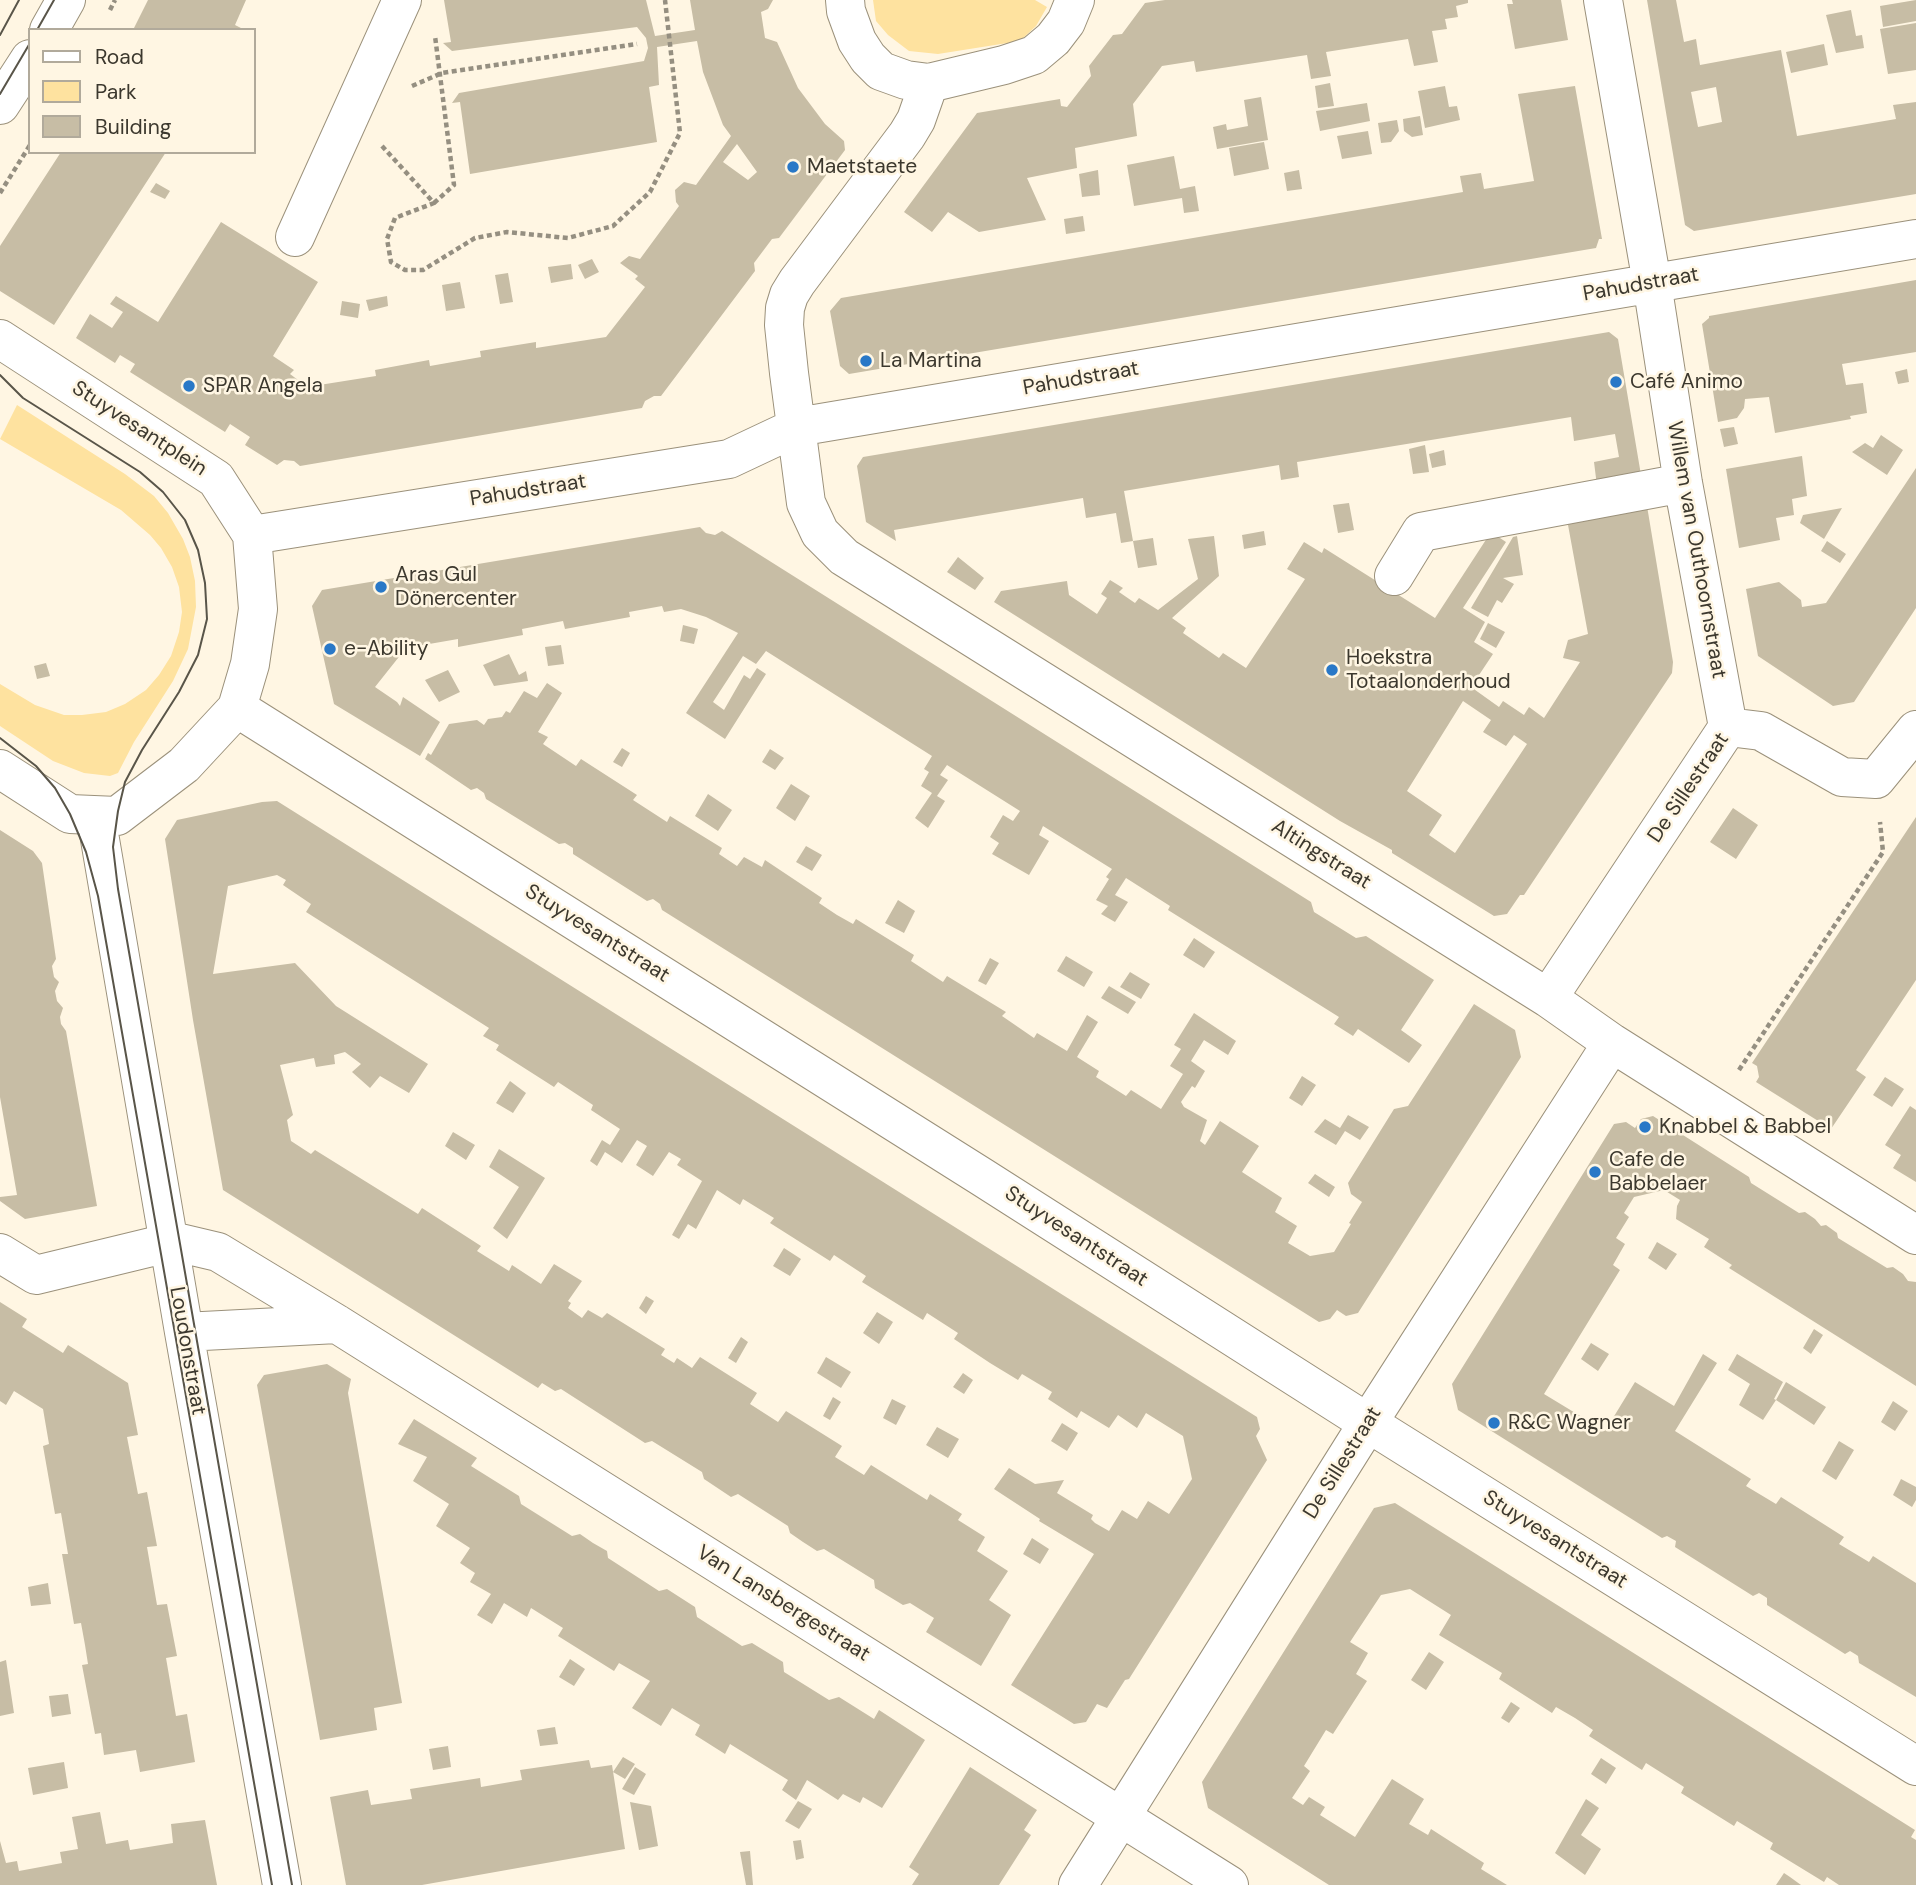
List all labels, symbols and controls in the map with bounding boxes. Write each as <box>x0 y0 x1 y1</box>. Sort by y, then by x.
legend <box>28 28 256 154</box>
text: Road <box>95 43 144 71</box>
text: Park <box>95 78 136 106</box>
text: Building <box>95 113 171 141</box>
place label: Maetstaete <box>807 154 917 180</box>
marker: Maetstaete <box>785 159 801 175</box>
street label: Pahudstraat <box>1581 262 1701 308</box>
place label: La Martina <box>880 348 982 374</box>
marker: La Martina <box>858 353 874 369</box>
street label: Pahudstraat <box>1021 356 1141 402</box>
place label: Café Animo <box>1630 369 1743 395</box>
place label: SPAR Angela <box>203 373 323 399</box>
marker: Café Animo <box>1608 374 1624 390</box>
street label: Stuyvesantplein <box>67 376 211 482</box>
marker: SPAR Angela <box>181 378 197 394</box>
street label: Willem van Outhoornstraat <box>1661 419 1731 681</box>
street label: Pahudstraat <box>468 469 588 513</box>
place label: Aras Gul Dönercenter <box>395 562 517 612</box>
marker: Aras Gul Dönercenter <box>373 579 389 595</box>
place label: e-Ability <box>344 636 428 662</box>
marker: e-Ability <box>322 641 338 657</box>
place label: Hoekstra Totaalonderhoud <box>1346 645 1511 695</box>
marker: Hoekstra Totaalonderhoud <box>1324 662 1340 678</box>
street label: De Sillestraat <box>1643 728 1735 848</box>
street label: Altingstraat <box>1267 814 1375 896</box>
street label: Stuyvesantstraat <box>520 879 674 989</box>
place label: Knabbel & Babbel <box>1659 1114 1831 1140</box>
marker: Knabbel & Babbel <box>1637 1119 1653 1135</box>
place label: Cafe de Babbelaer <box>1609 1147 1707 1197</box>
marker: Cafe de Babbelaer <box>1587 1164 1603 1180</box>
street label: Stuyvesantstraat <box>1000 1181 1152 1293</box>
street label: Loudonstraat <box>163 1285 211 1417</box>
street label: De Sillestraat <box>1299 1402 1387 1524</box>
place label: R&C Wagner <box>1508 1410 1631 1436</box>
marker: R&C Wagner <box>1486 1415 1502 1431</box>
street label: Stuyvesantstraat <box>1478 1485 1632 1595</box>
street label: Van Lansbergestraat <box>692 1540 874 1668</box>

